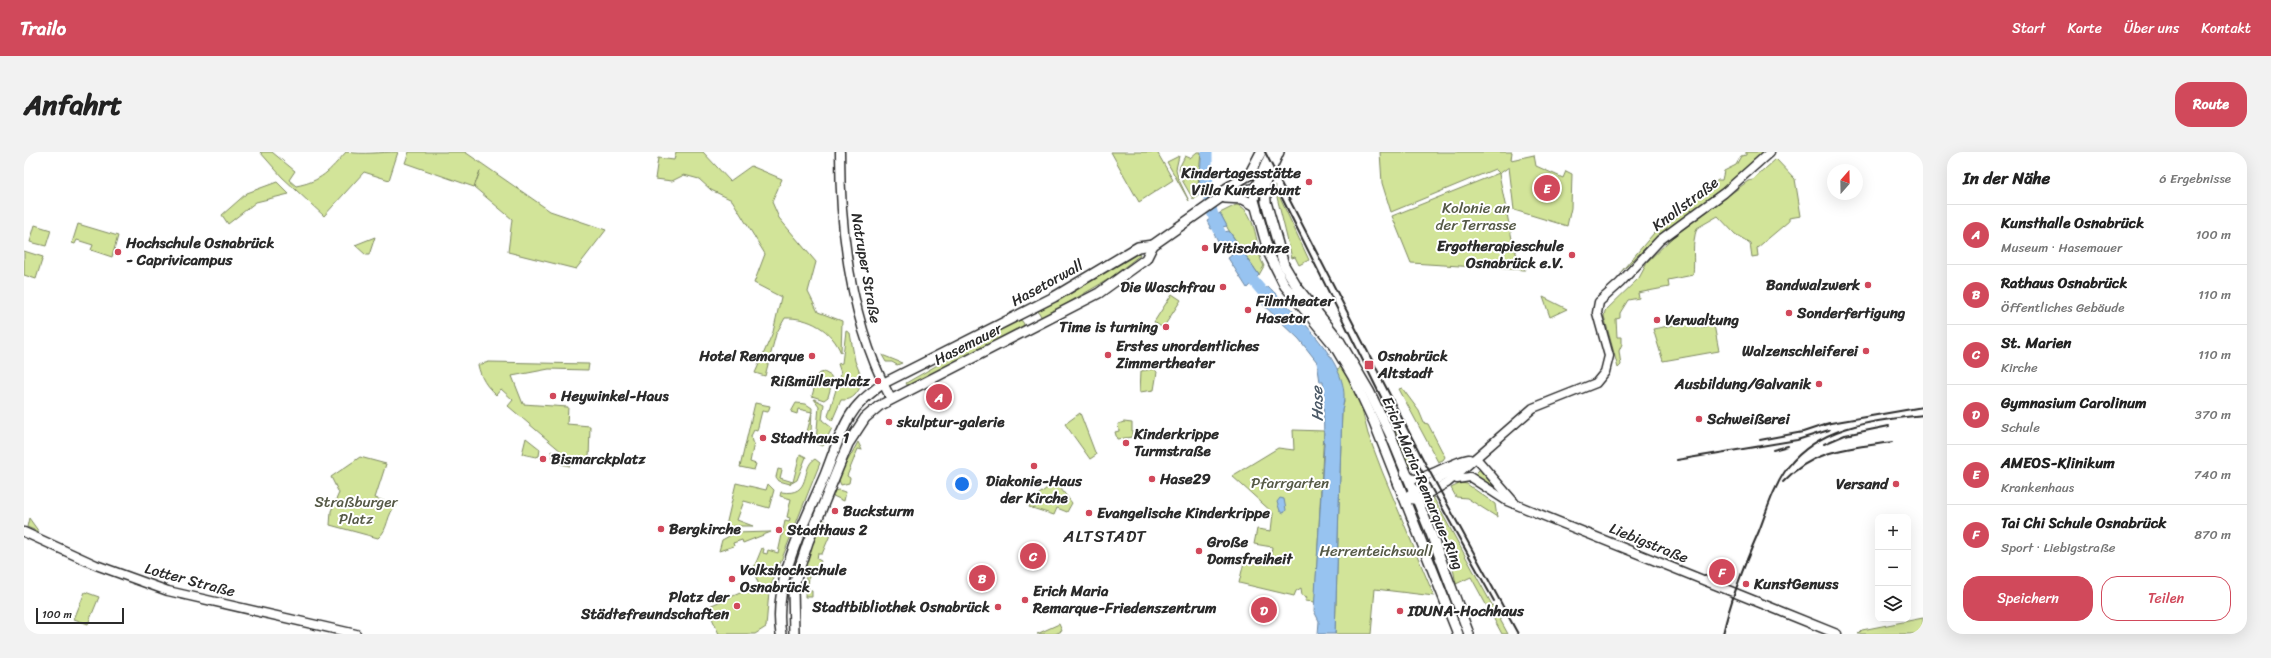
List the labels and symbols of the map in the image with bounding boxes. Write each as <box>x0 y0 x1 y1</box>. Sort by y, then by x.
place label: Kindertagesstätte Villa Kunterbunt <box>1180 160 1301 203</box>
north arrow <box>1827 164 1863 200</box>
street label: Knollstraße <box>1646 170 1724 238</box>
pin: E <box>1534 173 1560 203</box>
marker: Kindertagesstätte Villa Kunterbunt <box>1304 177 1314 187</box>
park label: Kolonie an der Terrasse <box>1436 195 1517 238</box>
street label: Natruper Straße <box>844 211 889 325</box>
place label: Hochschule Osnabrück - Caprivicampus <box>125 230 274 273</box>
place label: Ergotherapieschule Osnabrück e.V. <box>1437 233 1564 276</box>
place label: Vitischanze <box>1213 235 1290 261</box>
marker: Vitischanze <box>1200 243 1210 253</box>
marker: Hochschule Osnabrück - Caprivicampus <box>113 247 123 257</box>
marker: Ergotherapieschule Osnabrück e.V. <box>1567 250 1577 260</box>
street label: Hasetorwall <box>1006 252 1089 314</box>
place label: Bandwalzwerk <box>1766 272 1861 298</box>
place label: Die Waschfrau <box>1120 274 1216 300</box>
marker: Bandwalzwerk <box>1863 280 1873 290</box>
marker: Die Waschfrau <box>1218 282 1228 292</box>
place label: Filmtheater Hasetor <box>1255 288 1336 331</box>
place label: Sonderfertigung <box>1796 300 1906 326</box>
marker: Filmtheater Hasetor <box>1243 305 1253 315</box>
place label: Verwaltung <box>1665 307 1739 333</box>
marker: Sonderfertigung <box>1784 308 1794 318</box>
place label: Time is turning <box>1059 314 1158 340</box>
street label: Hasemauer <box>929 315 1007 372</box>
marker: Verwaltung <box>1652 315 1662 325</box>
marker: Time is turning <box>1161 322 1171 332</box>
place label: Erstes unordentliches Zimmertheater <box>1115 333 1260 376</box>
place label: Walzenschleiferei <box>1742 338 1859 364</box>
place label: Hotel Remarque <box>698 343 805 369</box>
place label: Osnabrück Altstadt <box>1377 343 1448 386</box>
marker: Walzenschleiferei <box>1861 346 1871 356</box>
marker: Erstes unordentliches Zimmertheater <box>1103 350 1113 360</box>
marker: Hotel Remarque <box>807 351 817 361</box>
marker: Osnabrück Altstadt <box>1363 359 1375 371</box>
place label: Rißmüllerplatz <box>770 368 871 394</box>
place label: Ausbildung/Galvanik <box>1674 371 1812 397</box>
marker: Rißmüllerplatz <box>873 376 883 386</box>
marker: Ausbildung/Galvanik <box>1814 379 1824 389</box>
pin: A <box>926 382 952 412</box>
place label: Heywinkel-Haus <box>560 383 669 409</box>
water label: Hase <box>1302 385 1332 422</box>
marker: Heywinkel-Haus <box>548 391 558 401</box>
street label: Erich-Maria-Remarque-Ring <box>1375 392 1471 574</box>
place label: Schweißerei <box>1706 406 1790 432</box>
place label: skulptur-galerie <box>896 409 1005 435</box>
marker: Schweißerei <box>1694 414 1704 424</box>
marker: skulptur-galerie <box>884 417 894 427</box>
place label: Kinderkrippe Turmstraße <box>1133 421 1219 464</box>
place label: Stadthaus 1 <box>770 425 850 451</box>
marker: Stadthaus 1 <box>758 433 768 443</box>
marker: Kinderkrippe Turmstraße <box>1121 438 1131 448</box>
place label: Bismarckplatz <box>551 446 646 472</box>
marker: Bismarckplatz <box>538 454 548 464</box>
marker: Diakonie-Haus der Kirche <box>1029 461 1039 471</box>
place label: Hase29 <box>1159 466 1211 492</box>
place label: Diakonie-Haus der Kirche <box>986 468 1083 511</box>
park label: Pfarrgarten <box>1251 470 1329 496</box>
place label: Versand <box>1836 471 1890 497</box>
your location <box>952 474 972 494</box>
marker: Hase29 <box>1147 474 1157 484</box>
marker: Versand <box>1891 479 1901 489</box>
park label: Straßburger Platz <box>314 489 398 532</box>
place label: Bucksturm <box>843 498 915 524</box>
place label: Evangelische Kinderkrippe <box>1097 500 1270 526</box>
marker: Bucksturm <box>830 506 840 516</box>
marker: Evangelische Kinderkrippe <box>1084 508 1094 518</box>
street label: Liebigstraße <box>1606 515 1693 571</box>
place label: Bergkirche <box>669 516 742 542</box>
place label: Stadthaus 2 <box>786 517 868 543</box>
district label: ALTSTADT <box>1062 521 1147 551</box>
marker: Bergkirche <box>656 524 666 534</box>
marker: Stadthaus 2 <box>774 525 784 535</box>
place label: Große Domsfreiheit <box>1206 529 1293 572</box>
park label: Herrenteichswall <box>1319 538 1433 564</box>
pin: C <box>1020 541 1046 571</box>
marker: Große Domsfreiheit <box>1194 546 1204 556</box>
street label: Lotter Straße <box>142 555 238 605</box>
place label: Volkshochschule Osnabrück <box>739 557 847 600</box>
pin: F <box>1709 557 1735 587</box>
pin: B <box>969 563 995 593</box>
place label: KunstGenuss <box>1753 571 1839 597</box>
marker: Volkshochschule Osnabrück <box>727 574 737 584</box>
place label: Erich Maria Remarque-Friedenszentrum <box>1032 578 1217 621</box>
marker: KunstGenuss <box>1741 579 1751 589</box>
place label: Platz der Städtefreundschaften <box>580 584 731 627</box>
place label: Stadtbibliothek Osnabrück <box>811 594 990 620</box>
marker: Erich Maria Remarque-Friedenszentrum <box>1020 595 1030 605</box>
pin: D <box>1251 595 1277 625</box>
place label: IDUNA-Hochhaus <box>1407 598 1525 624</box>
marker: Platz der Städtefreundschaften <box>732 601 742 611</box>
marker: Stadtbibliothek Osnabrück <box>993 602 1003 612</box>
scale bar <box>36 606 124 625</box>
marker: IDUNA-Hochhaus <box>1395 606 1405 616</box>

